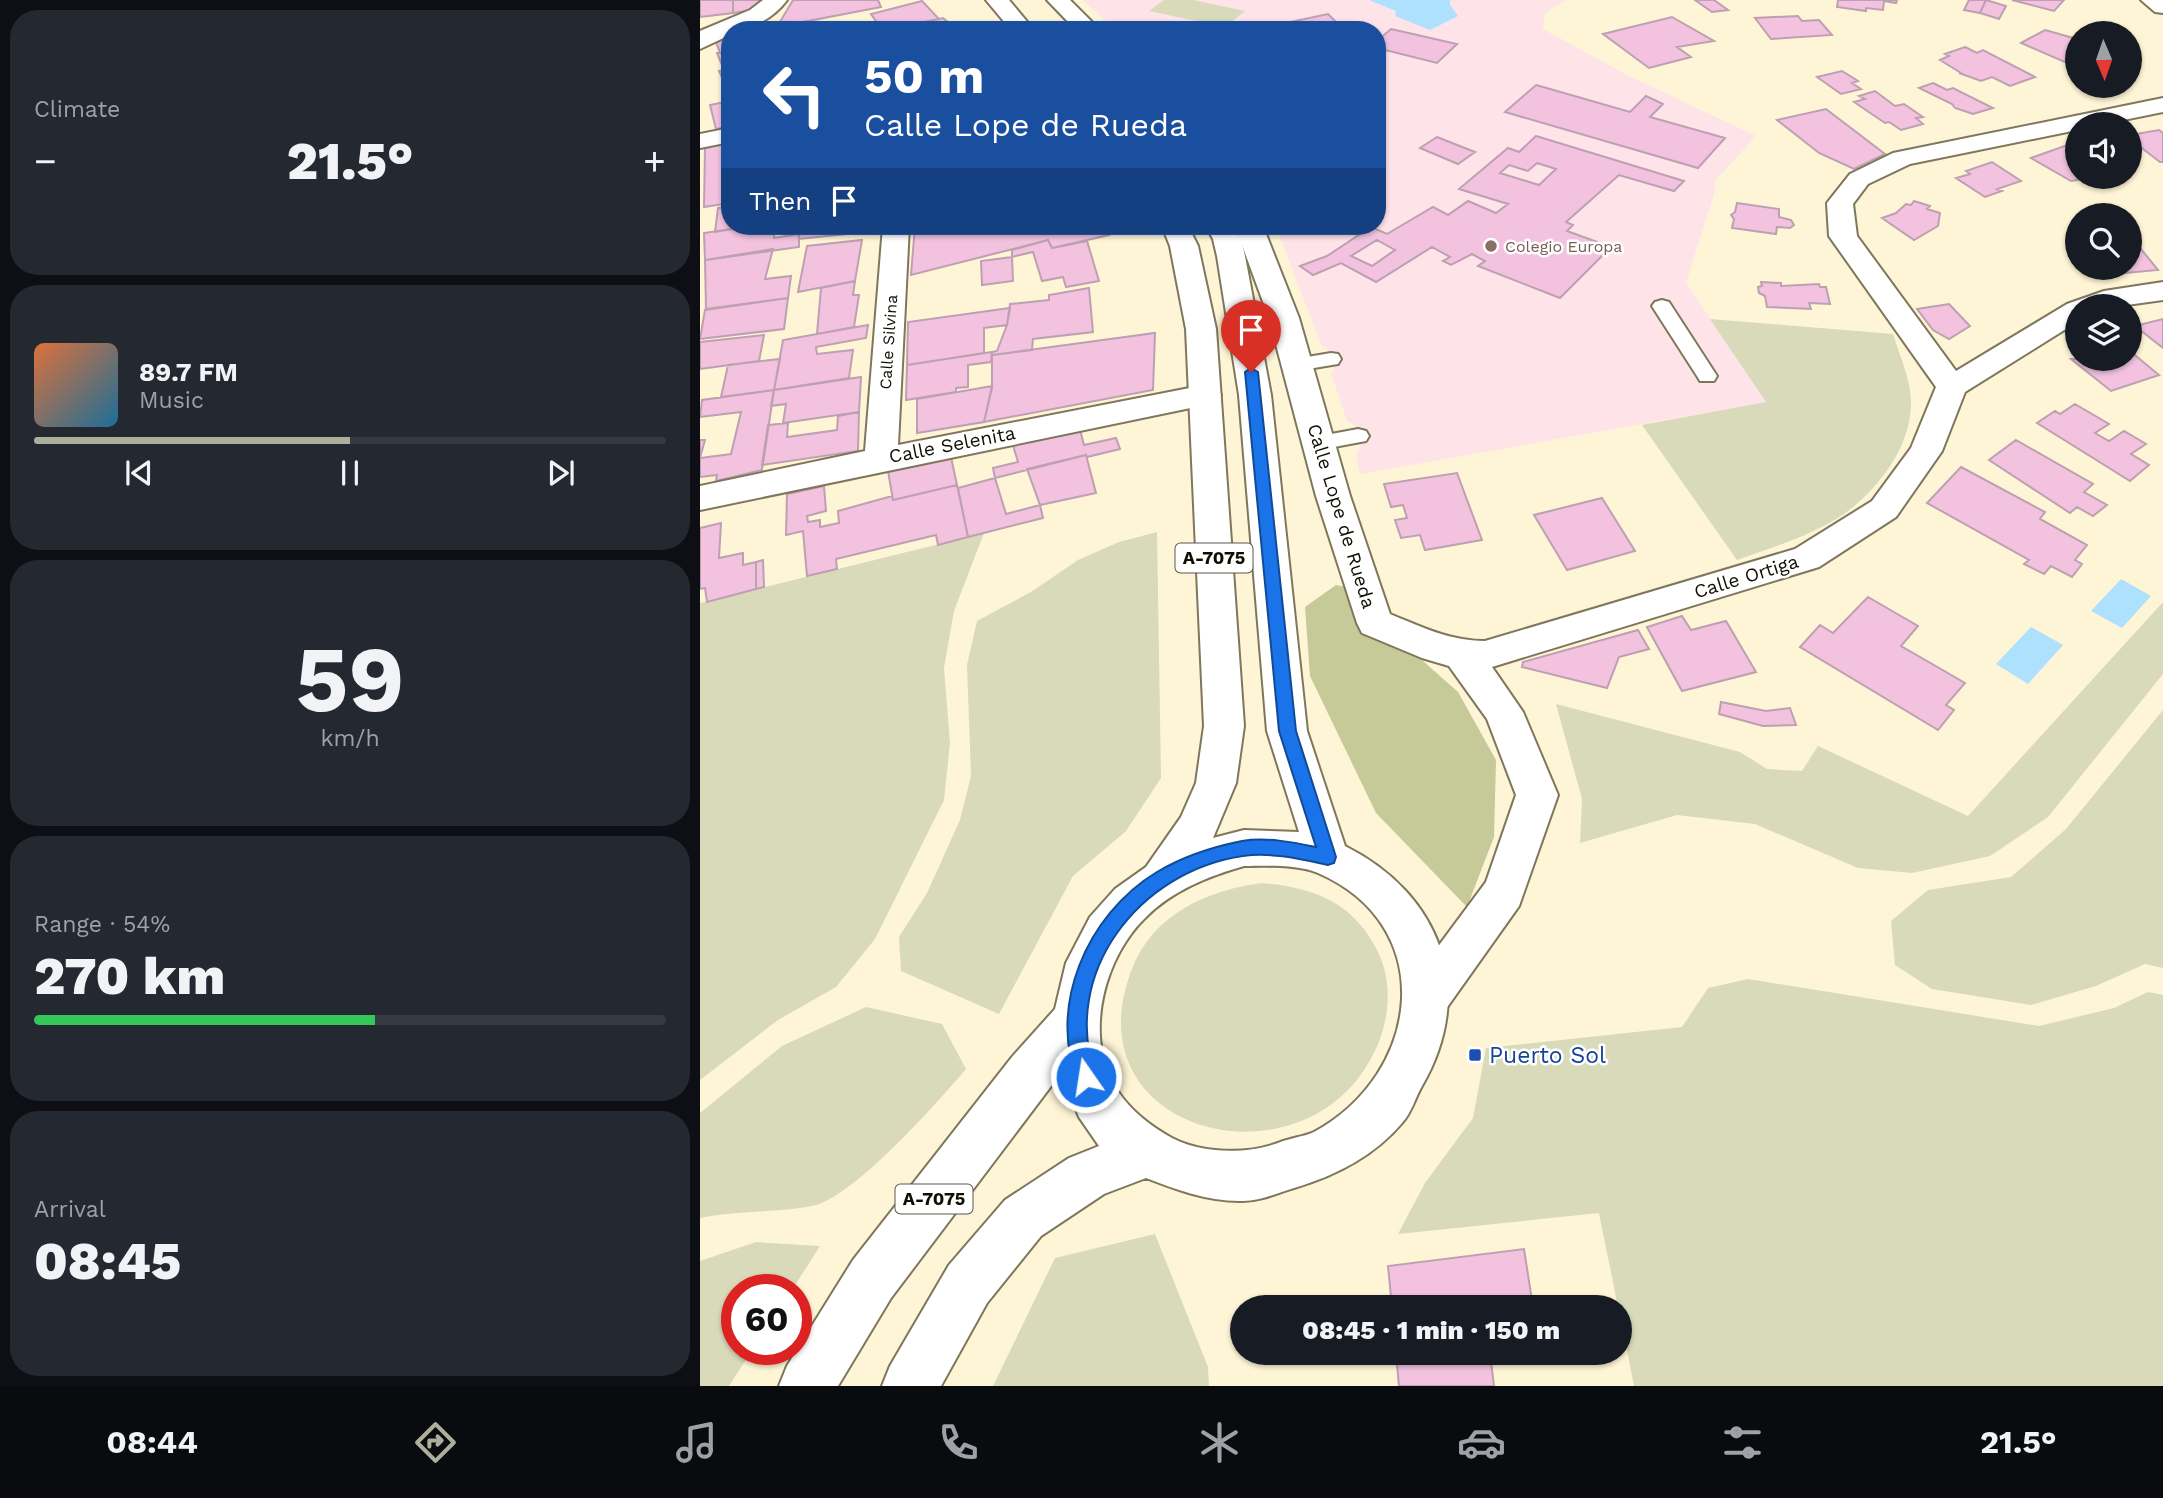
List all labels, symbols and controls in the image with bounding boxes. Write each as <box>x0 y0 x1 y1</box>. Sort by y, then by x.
north arrow <box>2065 21 2142 98</box>
map controls <box>2065 21 2142 371</box>
text: 50 m <box>864 47 984 105</box>
icon: left <box>749 49 840 140</box>
text: Climate <box>34 96 120 123</box>
text: Calle Lope de Rueda <box>864 106 1187 144</box>
button: sound <box>2065 112 2142 189</box>
text: 21.5° <box>287 131 413 192</box>
text: − <box>34 139 57 183</box>
text: + <box>643 139 666 183</box>
icon: arrive <box>825 182 863 220</box>
text: Then <box>749 186 811 216</box>
button: search <box>2065 203 2142 280</box>
place label: Colegio Europa <box>1505 237 1622 256</box>
marker: Colegio Europa <box>1483 238 1499 254</box>
street label: Calle Silvina <box>876 294 901 390</box>
button: layers <box>2065 294 2142 371</box>
pin <box>1221 300 1281 372</box>
icon: arrive <box>1232 311 1270 349</box>
text: 89.7 FM <box>139 357 238 387</box>
text: Music <box>139 387 204 414</box>
street label: Calle Selenita <box>887 421 1018 468</box>
street label: Calle Lope de Rueda <box>1302 421 1381 611</box>
icon: previous <box>120 454 158 492</box>
icon: pause <box>331 454 369 492</box>
icon: next <box>542 454 580 492</box>
road number: A-7075 <box>1176 544 1252 572</box>
street label: Calle Ortiga <box>1691 550 1801 603</box>
text: 59 <box>295 626 405 733</box>
text: km/h <box>320 725 380 752</box>
text: Range · 54% <box>34 911 170 938</box>
text: 270 km <box>34 946 225 1007</box>
position arrow <box>1049 1040 1123 1114</box>
place label: Puerto Sol <box>1489 1042 1606 1069</box>
marker: Puerto Sol <box>1467 1047 1483 1063</box>
road number: A-7075 <box>896 1184 972 1214</box>
text: Arrival <box>34 1196 106 1223</box>
text: 08:45 <box>34 1231 181 1292</box>
speed limit sign: 60 <box>721 1274 812 1365</box>
text: 08:45 · 1 min · 150 m <box>1302 1315 1560 1345</box>
icon: directions <box>411 1418 460 1467</box>
icon: music <box>672 1418 721 1467</box>
icon: phone <box>934 1418 983 1467</box>
icon: climate <box>1195 1418 1244 1467</box>
icon: car <box>1457 1418 1506 1467</box>
icon: filters <box>1718 1418 1767 1467</box>
text: 08:44 <box>106 1423 198 1461</box>
text: 21.5° <box>1980 1423 2057 1461</box>

